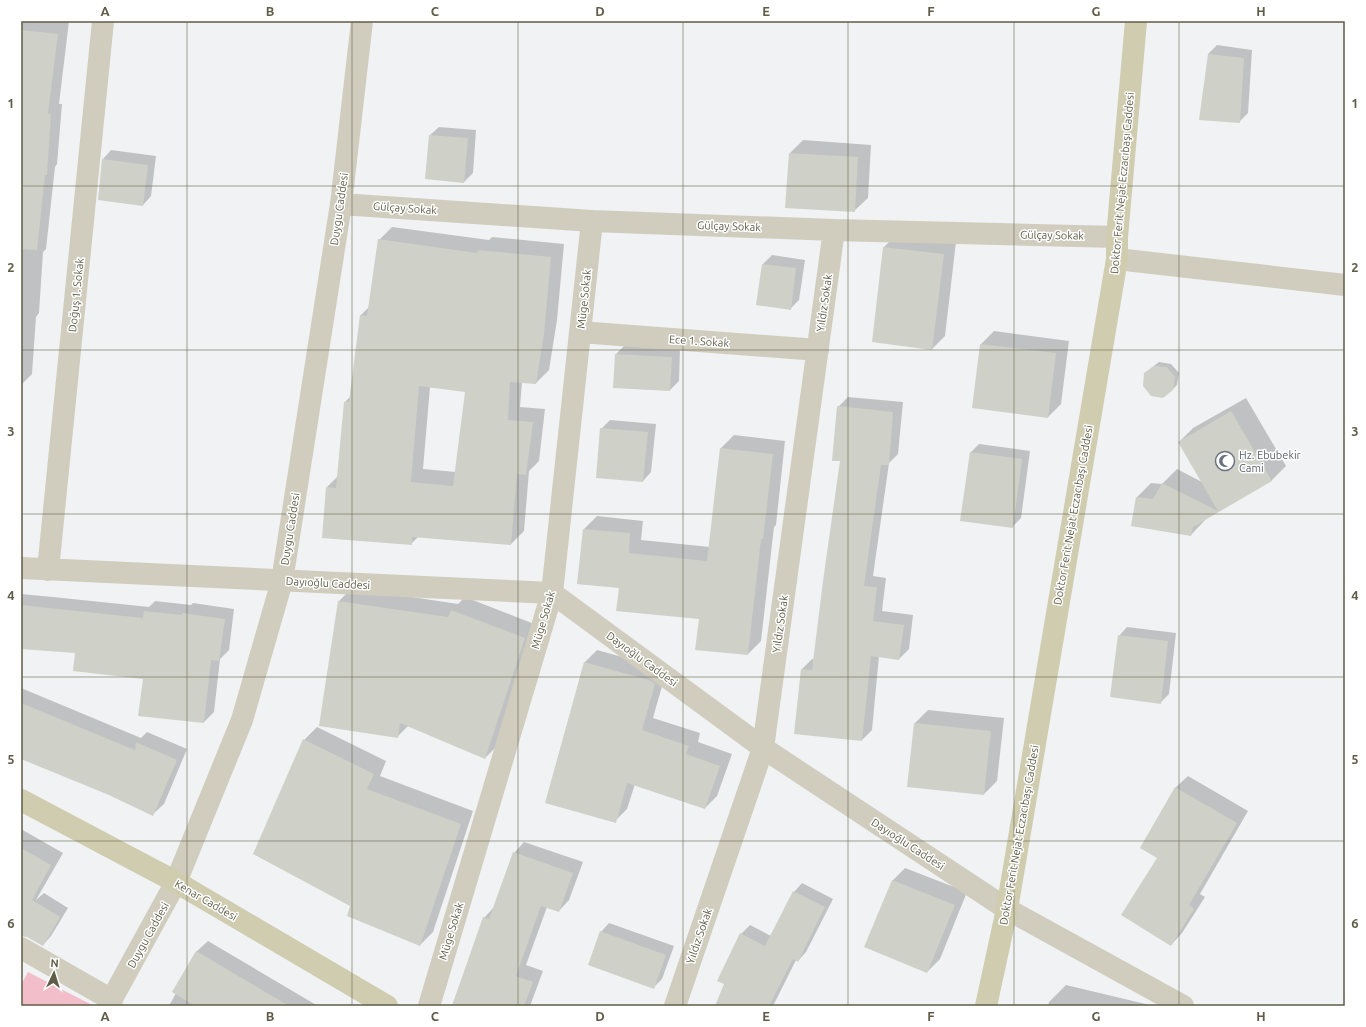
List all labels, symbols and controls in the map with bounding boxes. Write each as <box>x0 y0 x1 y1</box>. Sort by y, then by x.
text: A <box>100 4 110 18</box>
text: B <box>266 4 275 18</box>
text: C <box>431 4 440 18</box>
text: D <box>595 4 605 18</box>
text: E <box>762 4 770 18</box>
text: F <box>927 4 935 18</box>
text: G <box>1092 4 1101 18</box>
text: H <box>1256 4 1266 18</box>
street label: Doktor Ferit Nejat Eczacıbaşı Caddesi <box>1108 92 1136 274</box>
text: 1 <box>7 96 15 110</box>
text: 1 <box>1351 96 1359 110</box>
street label: Duygu Caddesi <box>328 172 350 246</box>
street label: Gülçay Sokak <box>373 200 438 216</box>
street label: Gülçay Sokak <box>697 219 762 233</box>
street label: Gülçay Sokak <box>1020 228 1085 242</box>
street label: Doğuş 1. Sokak <box>66 257 86 333</box>
text: 2 <box>7 260 15 274</box>
text: 2 <box>1351 260 1359 274</box>
street label: Müge Sokak <box>575 268 593 329</box>
street label: Yıldız Sokak <box>814 273 834 333</box>
street label: Ece 1. Sokak <box>669 333 730 349</box>
text: 3 <box>7 424 15 438</box>
street label: Doktor Ferit Nejat Eczacıbaşı Caddesi <box>1051 424 1095 606</box>
text: 3 <box>1351 424 1359 438</box>
place label: Hz. Ebubekir Cami <box>1239 449 1302 474</box>
mosque icon: Hz. Ebubekir Cami <box>1214 450 1236 472</box>
street label: Duygu Caddesi <box>278 492 302 566</box>
street label: Dayıoğlu Caddesi <box>285 575 371 591</box>
text: 4 <box>7 588 15 602</box>
text: 4 <box>1351 588 1359 602</box>
street label: Müge Sokak <box>529 589 557 650</box>
street label: Yıldız Sokak <box>770 594 790 654</box>
street label: Dayıoğlu Caddesi <box>604 629 680 689</box>
street label: Doktor Ferit Nejat Eczacıbaşı Caddesi <box>997 744 1041 926</box>
text: 5 <box>7 752 15 766</box>
text: 5 <box>1351 752 1359 766</box>
street label: Dayıoğlu Caddesi <box>869 816 947 872</box>
street label: Kenar Caddesi <box>173 877 239 923</box>
street label: Duygu Caddesi <box>125 900 171 970</box>
street label: Müge Sokak <box>437 900 466 961</box>
street label: Yıldız Sokak <box>684 906 714 965</box>
text: 6 <box>7 916 15 930</box>
text: 6 <box>1351 916 1359 930</box>
north arrow <box>34 953 74 993</box>
text: N <box>50 957 59 969</box>
text: A <box>100 1009 110 1023</box>
text: B <box>266 1009 275 1023</box>
text: C <box>431 1009 440 1023</box>
text: D <box>595 1009 605 1023</box>
text: E <box>762 1009 770 1023</box>
text: F <box>927 1009 935 1023</box>
text: G <box>1092 1009 1101 1023</box>
text: H <box>1256 1009 1266 1023</box>

